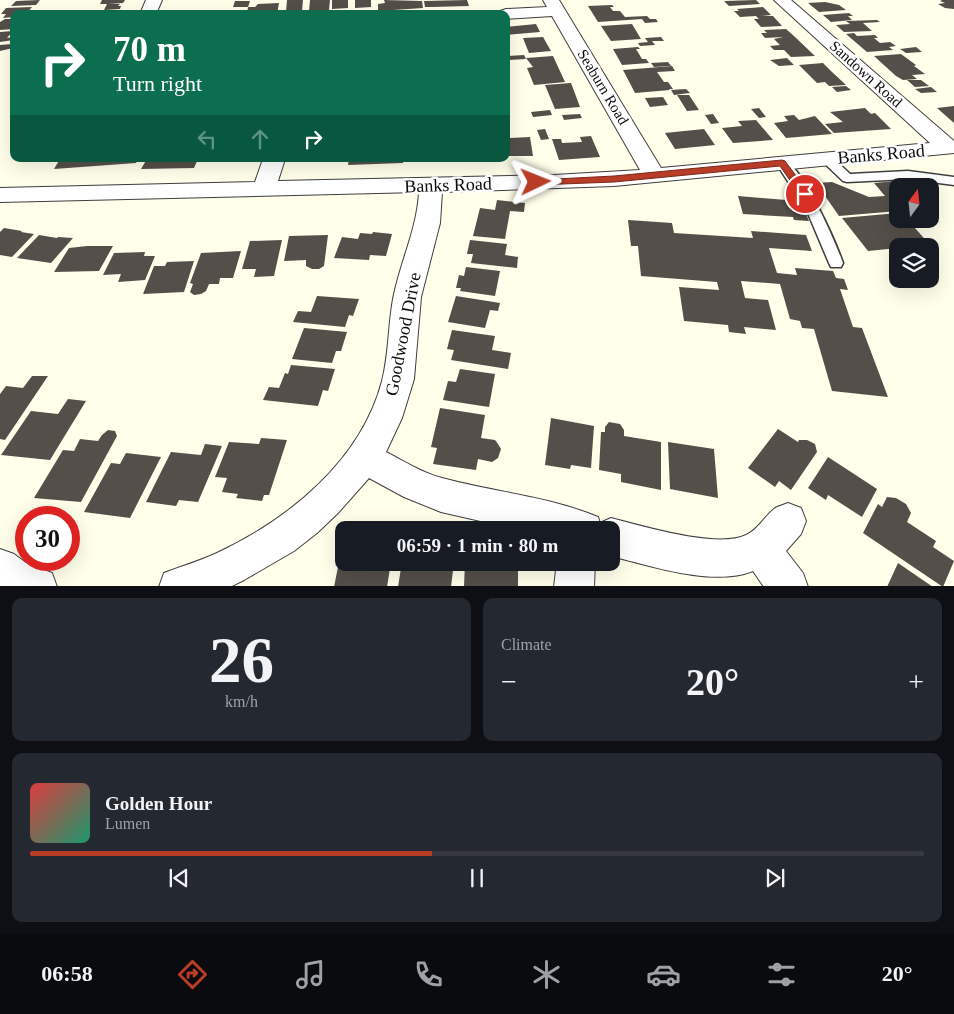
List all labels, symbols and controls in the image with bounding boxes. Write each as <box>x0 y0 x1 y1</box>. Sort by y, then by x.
icon: right <box>30 30 95 95</box>
text: 70 m <box>113 30 186 69</box>
street label: Sandown Road <box>827 38 906 111</box>
street label: Seaburn Road <box>574 47 632 128</box>
text: Turn right <box>113 71 202 96</box>
icon: left <box>193 125 221 153</box>
icon: ahead <box>246 125 274 153</box>
icon: right <box>299 125 327 153</box>
street label: Banks Road <box>837 140 925 168</box>
position arrow <box>509 155 561 207</box>
street label: Banks Road <box>404 173 492 197</box>
pin <box>784 173 826 215</box>
north arrow <box>889 178 939 228</box>
map controls <box>889 178 939 288</box>
icon: arrive <box>791 180 819 208</box>
button: layers <box>889 238 939 288</box>
street label: Goodwood Drive <box>381 270 425 397</box>
speed limit sign: 30 <box>15 506 80 571</box>
text: 06:59 · 1 min · 80 m <box>397 535 558 556</box>
text: 26 <box>209 624 274 696</box>
text: Climate <box>501 636 552 653</box>
text: 20° <box>686 661 739 703</box>
text: − <box>501 666 517 697</box>
text: + <box>908 666 924 697</box>
text: km/h <box>225 693 258 710</box>
text: Golden Hour <box>105 793 212 814</box>
text: Lumen <box>105 815 150 832</box>
icon: previous <box>165 864 193 892</box>
icon: pause <box>463 864 491 892</box>
icon: next <box>761 864 789 892</box>
icon: directions <box>175 957 210 992</box>
icon: music <box>293 957 328 992</box>
icon: phone <box>411 957 446 992</box>
icon: climate <box>529 957 564 992</box>
icon: car <box>646 957 681 992</box>
icon: filters <box>764 957 799 992</box>
text: 06:58 <box>41 961 93 986</box>
text: 20° <box>882 961 913 986</box>

